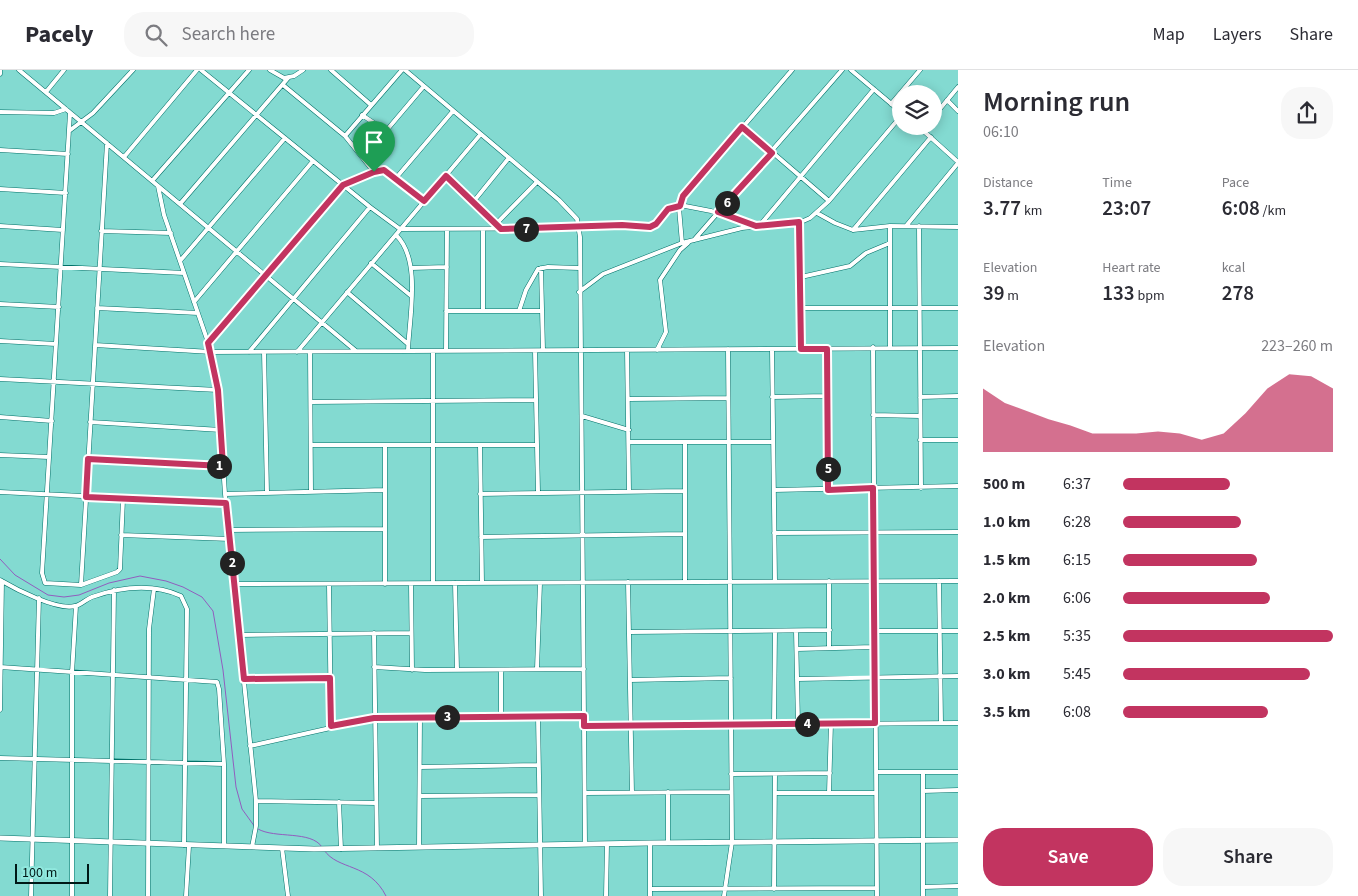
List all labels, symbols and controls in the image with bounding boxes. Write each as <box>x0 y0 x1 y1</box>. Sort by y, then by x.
search box <box>124 12 474 57</box>
text: Pacely <box>25 17 94 52</box>
icon: search <box>142 21 170 49</box>
text: Search here <box>182 21 275 48</box>
text: Map <box>1153 22 1185 47</box>
text: Layers <box>1213 22 1262 47</box>
text: Share <box>1290 22 1333 47</box>
text: Morning run <box>983 82 1130 122</box>
map controls <box>892 85 942 135</box>
button: layers <box>892 85 942 135</box>
button: share <box>1281 87 1333 139</box>
pin <box>353 121 395 172</box>
text: 06:10 <box>983 121 1019 143</box>
icon: arrive <box>360 128 388 156</box>
text: Distance <box>983 173 1033 193</box>
text: Time <box>1102 173 1132 193</box>
text: Pace <box>1222 173 1249 193</box>
pin: 6 <box>714 190 740 216</box>
text: 6 <box>724 193 731 213</box>
text: 3.77 <box>983 193 1021 223</box>
text: 23:07 <box>1102 193 1151 223</box>
text: 6:08 <box>1222 193 1260 223</box>
text: km <box>1021 201 1042 221</box>
text: /km <box>1260 201 1286 221</box>
pin: 7 <box>514 216 538 242</box>
text: 7 <box>523 219 530 239</box>
text: Elevation <box>983 258 1038 278</box>
text: Heart rate <box>1102 258 1161 278</box>
text: kcal <box>1222 258 1245 278</box>
text: 39 <box>983 278 1005 308</box>
text: 133 <box>1102 278 1135 308</box>
text: 278 <box>1222 278 1254 308</box>
text: m <box>1005 286 1019 306</box>
text: bpm <box>1135 286 1165 306</box>
text: Elevation <box>983 335 1045 357</box>
text: 223–260 m <box>1261 335 1333 357</box>
pin: 1 <box>206 454 232 478</box>
text: 1 <box>216 456 223 476</box>
pin: 5 <box>816 456 840 482</box>
text: 5 <box>825 459 832 479</box>
text: 500 m <box>983 473 1025 495</box>
text: 6:37 <box>1063 473 1091 495</box>
text: 1.0 km <box>983 511 1030 533</box>
text: 6:28 <box>1063 511 1091 533</box>
text: 1.5 km <box>983 549 1030 571</box>
text: 6:15 <box>1063 549 1091 571</box>
pin: 2 <box>220 550 244 576</box>
text: 2 <box>229 553 236 573</box>
text: 2.0 km <box>983 587 1030 609</box>
text: 6:06 <box>1063 587 1091 609</box>
text: 2.5 km <box>983 625 1030 647</box>
text: 5:35 <box>1063 625 1091 647</box>
text: 3.0 km <box>983 663 1030 685</box>
text: 5:45 <box>1063 663 1091 685</box>
text: 3.5 km <box>983 701 1030 723</box>
text: 6:08 <box>1063 701 1091 723</box>
pin: 3 <box>434 704 460 730</box>
text: 3 <box>444 707 451 727</box>
pin: 4 <box>794 712 820 736</box>
text: 4 <box>804 714 811 734</box>
button: Save <box>983 828 1153 886</box>
button: Share <box>1163 828 1333 886</box>
scale bar <box>15 861 89 884</box>
text: 100 m <box>22 863 57 883</box>

